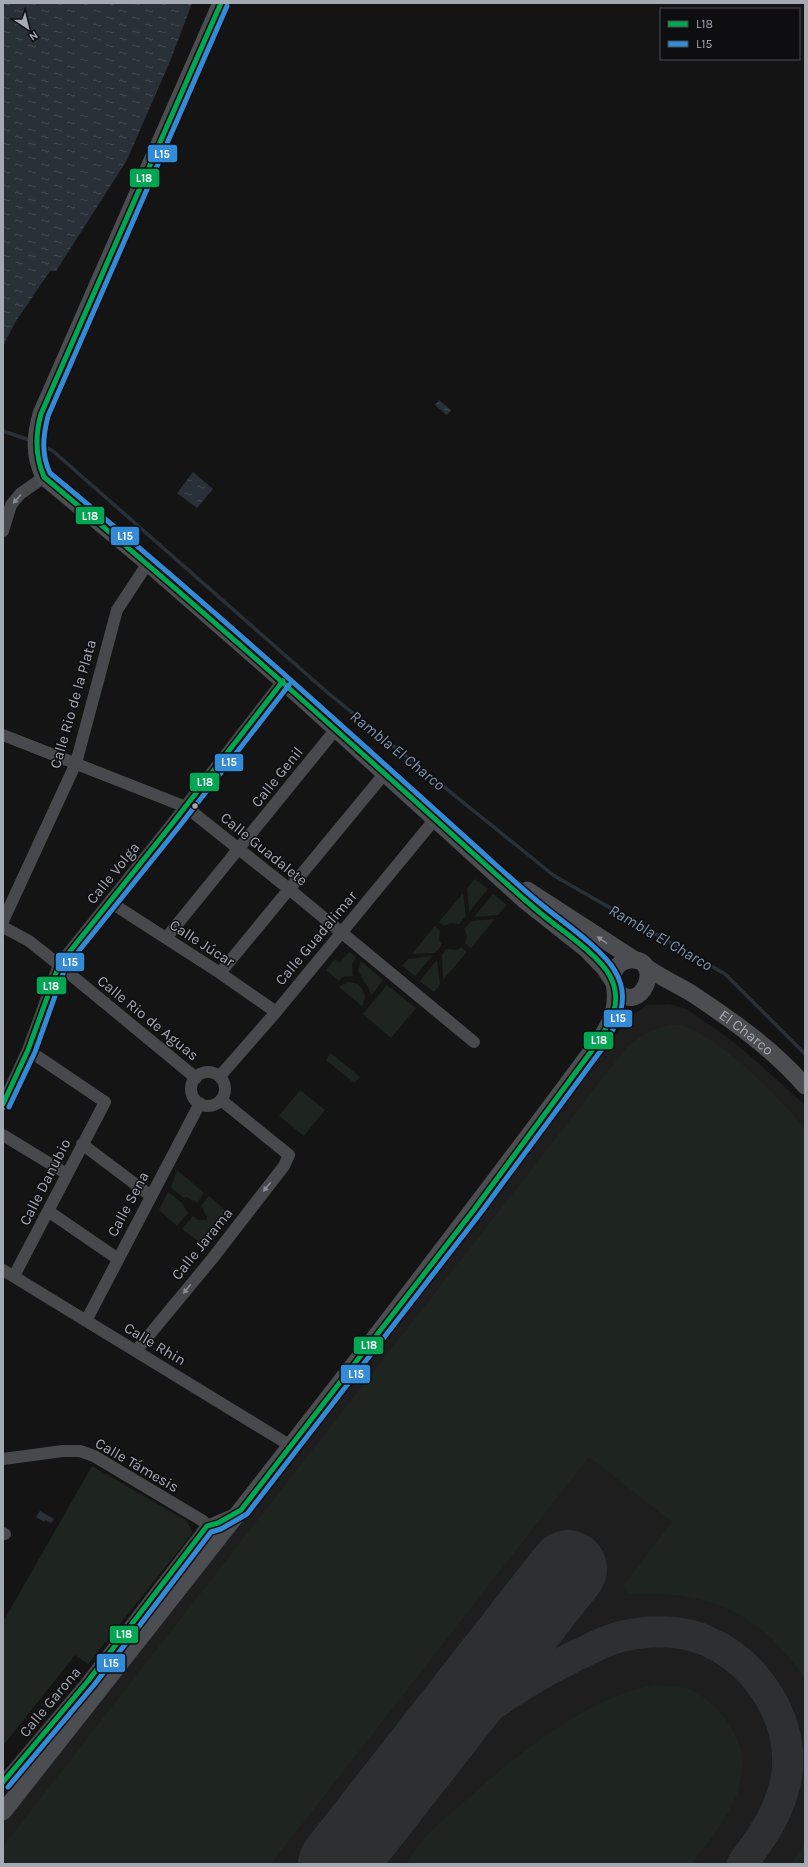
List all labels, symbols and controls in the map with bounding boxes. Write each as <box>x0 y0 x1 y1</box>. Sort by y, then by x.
north arrow <box>8 8 48 48</box>
legend <box>660 8 800 60</box>
text: L18 <box>696 17 713 31</box>
text: N <box>26 28 40 43</box>
text: L15 <box>696 37 713 51</box>
line badge: L15 <box>147 144 178 163</box>
text: L15 <box>154 148 170 161</box>
line badge: L18 <box>129 168 160 188</box>
text: L18 <box>136 172 152 185</box>
one-way arrow <box>12 494 22 504</box>
line badge: L18 <box>75 506 105 525</box>
text: L18 <box>82 510 98 523</box>
line badge: L15 <box>110 526 140 546</box>
text: L15 <box>117 530 133 543</box>
street label: Calle Rio de la Plata <box>46 637 100 771</box>
water label: Rambla El Charco <box>347 706 449 794</box>
street label: Calle Genil <box>247 743 307 811</box>
line badge: L15 <box>214 753 244 772</box>
text: L15 <box>221 756 237 769</box>
line badge: L18 <box>189 772 220 792</box>
text: L18 <box>197 776 213 789</box>
unlabelled marker <box>190 801 200 811</box>
street label: Calle Guadalete <box>217 808 311 890</box>
street label: Calle Volga <box>83 839 143 907</box>
street label: Calle Guadalimar <box>271 887 361 989</box>
water label: Rambla El Charco <box>606 900 716 975</box>
street label: Calle Júcar <box>166 915 238 971</box>
one-way arrow <box>596 936 608 943</box>
line badge: L15 <box>55 952 85 972</box>
text: L15 <box>62 956 78 969</box>
street label: Calle Rio de Aguas <box>94 972 202 1064</box>
line badge: L18 <box>36 976 67 995</box>
text: L18 <box>43 980 59 993</box>
street label: El Charco <box>716 1006 777 1059</box>
line badge: L15 <box>603 1009 633 1028</box>
text: L15 <box>610 1012 626 1025</box>
line badge: L18 <box>583 1031 614 1050</box>
text: L18 <box>591 1034 607 1047</box>
street label: Calle Danubio <box>15 1136 75 1228</box>
street label: Calle Sena <box>103 1168 153 1240</box>
one-way arrow <box>263 1182 272 1193</box>
street label: Calle Jarama <box>168 1204 236 1284</box>
one-way arrow <box>182 1284 191 1295</box>
street label: Calle Rhin <box>121 1319 189 1369</box>
line badge: L18 <box>353 1336 384 1355</box>
text: L18 <box>361 1339 377 1352</box>
line badge: L15 <box>340 1364 371 1384</box>
text: L15 <box>348 1368 364 1381</box>
street label: Calle Támesis <box>92 1434 182 1496</box>
line badge: L18 <box>109 1625 139 1644</box>
text: L18 <box>116 1628 132 1641</box>
line badge: L15 <box>96 1653 126 1673</box>
text: L15 <box>103 1657 119 1670</box>
street label: Calle Garona <box>15 1663 85 1741</box>

